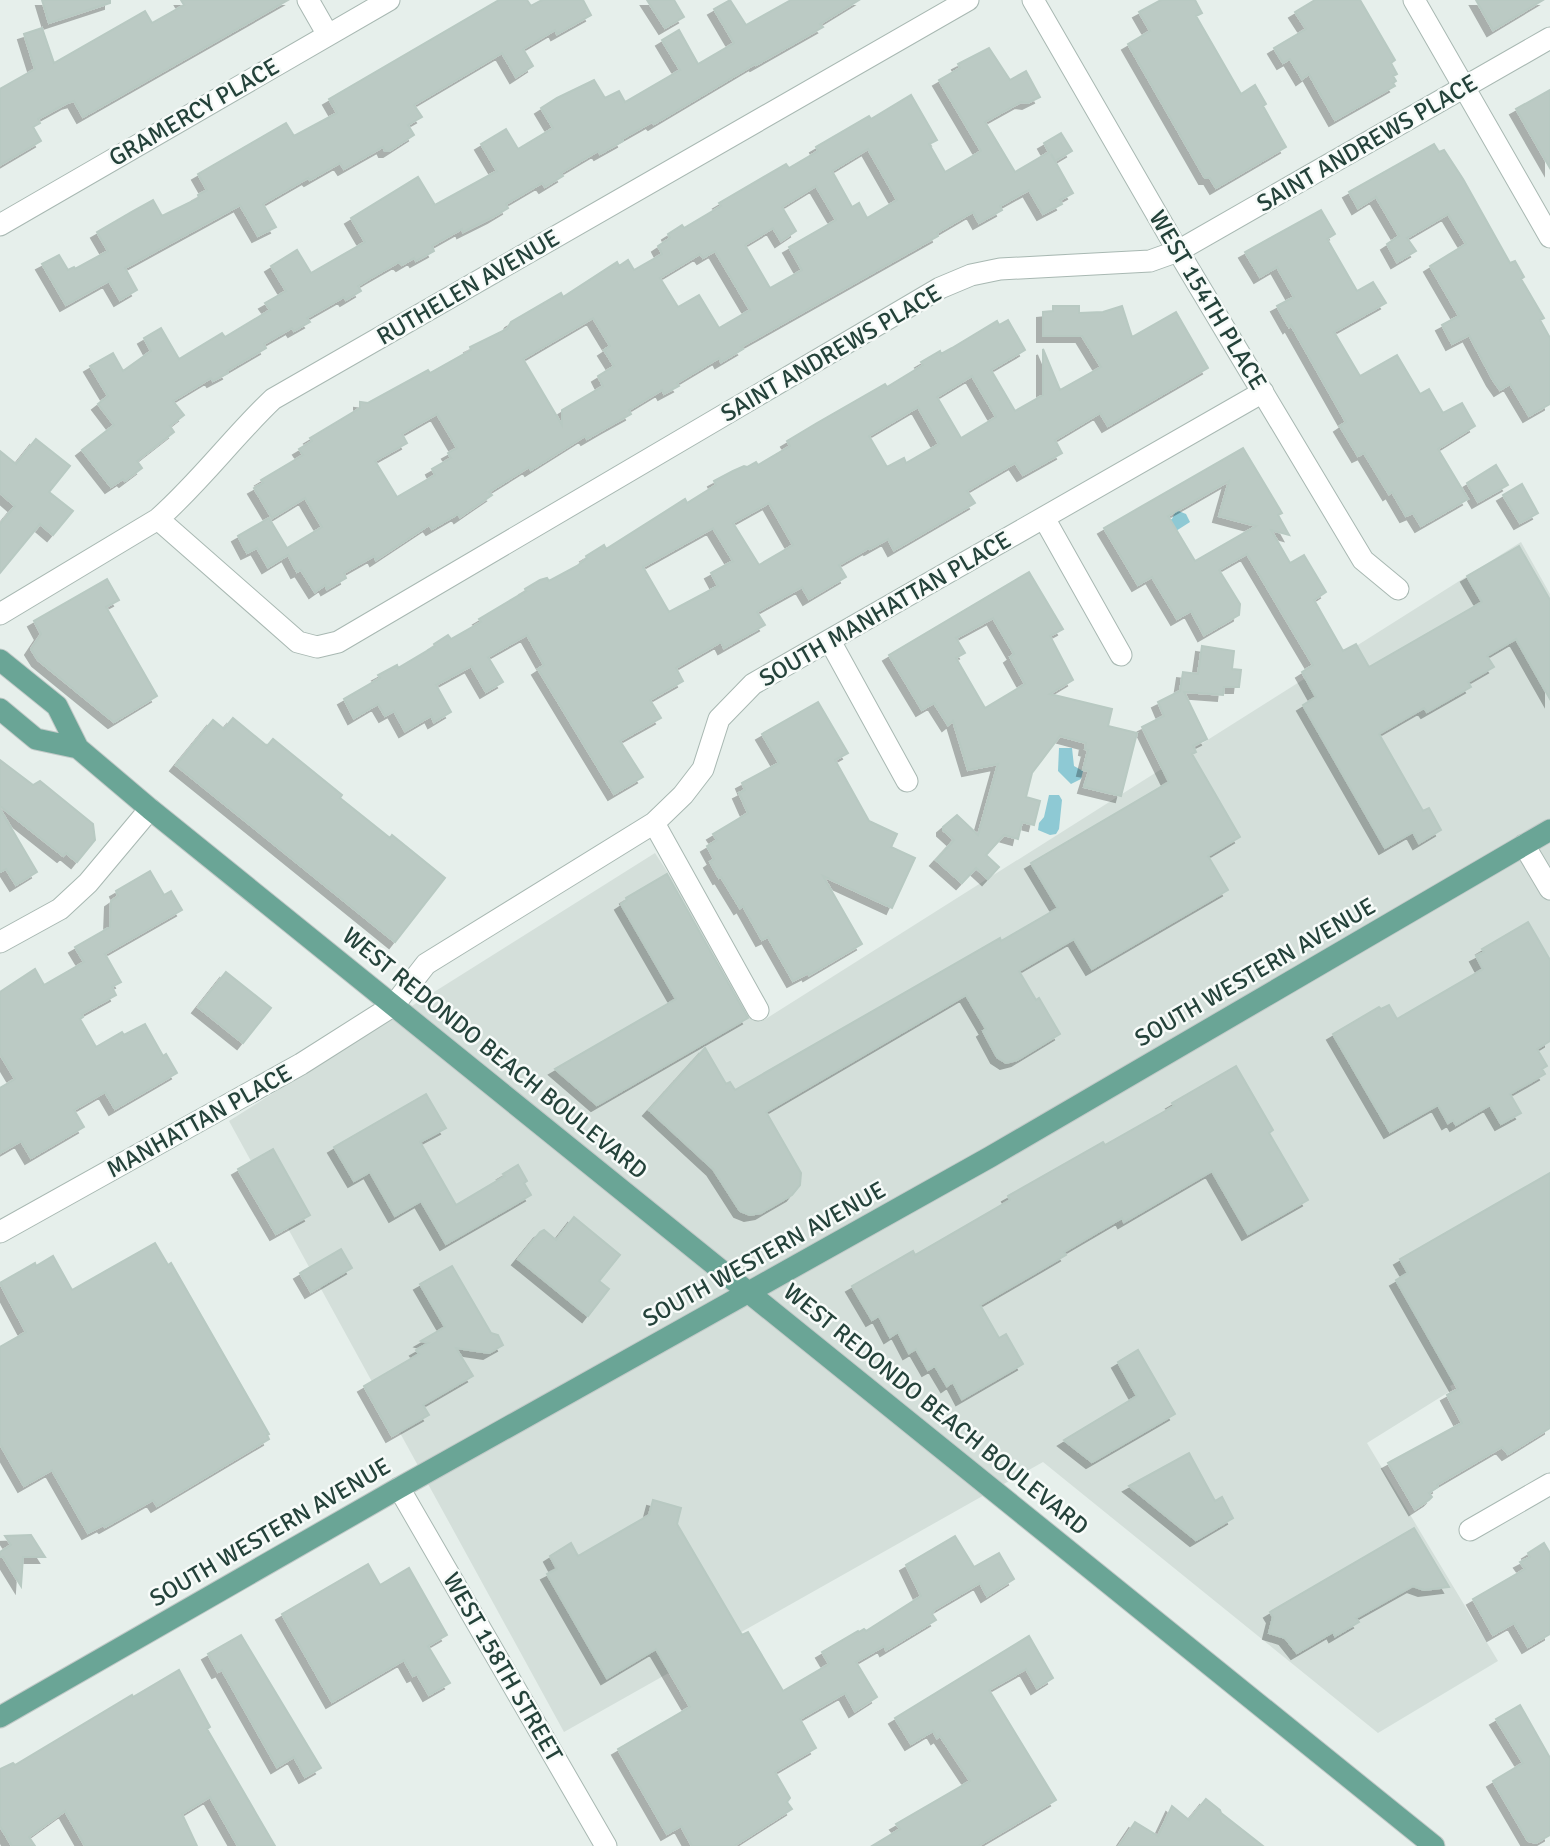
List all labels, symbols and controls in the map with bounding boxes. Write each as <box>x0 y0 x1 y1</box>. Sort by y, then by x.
street label: GRAMERCY PLACE <box>103 51 285 173</box>
street label: SAINT ANDREWS PLACE <box>1251 68 1483 218</box>
street label: WEST 154TH PLACE <box>1143 205 1273 395</box>
street label: RUTHELEN AVENUE <box>371 223 565 351</box>
street label: SAINT ANDREWS PLACE <box>715 278 947 428</box>
street label: SOUTH MANHATTAN PLACE <box>754 525 1016 693</box>
street label: SOUTH WESTERN AVENUE <box>1129 891 1381 1053</box>
street label: WEST REDONDO BEACH BOULEVARD <box>336 921 654 1185</box>
street label: MANHATTAN PLACE <box>101 1058 297 1184</box>
street label: SOUTH WESTERN AVENUE <box>637 1175 891 1333</box>
street label: WEST REDONDO BEACH BOULEVARD <box>777 1277 1095 1541</box>
street label: SOUTH WESTERN AVENUE <box>144 1451 396 1613</box>
street label: WEST 158TH STREET <box>437 1567 570 1767</box>

